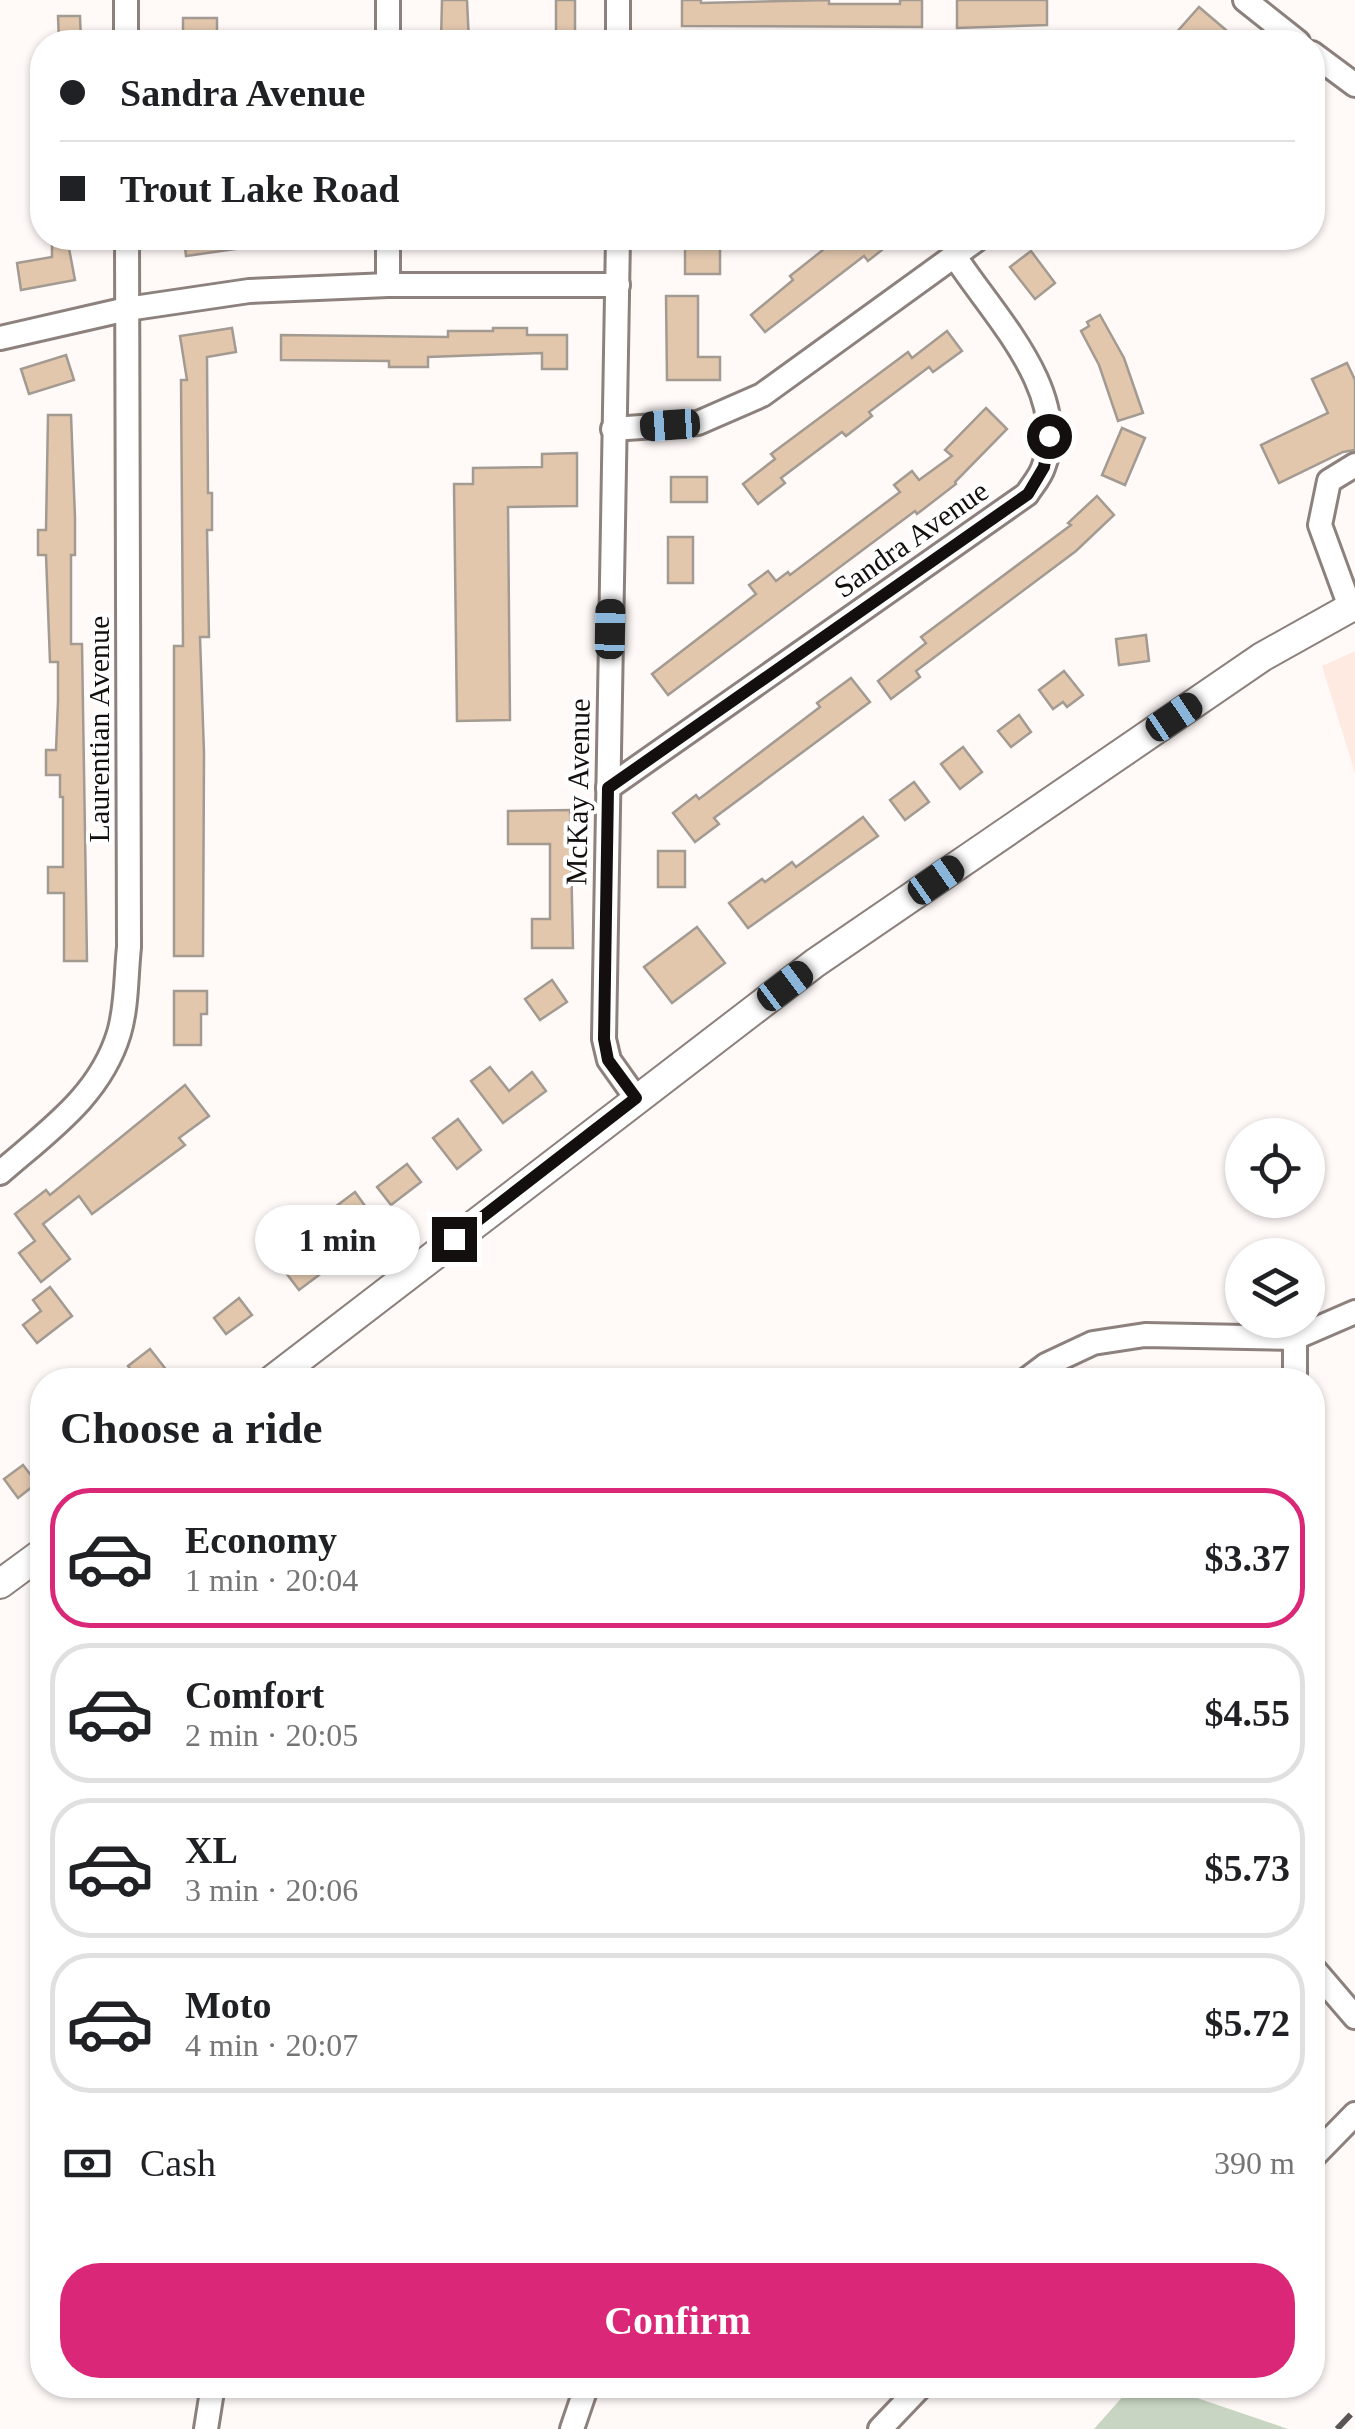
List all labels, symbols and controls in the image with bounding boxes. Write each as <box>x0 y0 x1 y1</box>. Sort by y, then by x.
text: Sandra Avenue <box>120 72 365 114</box>
text: Trout Lake Road <box>120 168 399 210</box>
car <box>639 408 701 442</box>
route start <box>1027 414 1072 459</box>
street label: Sandra Avenue <box>827 473 994 604</box>
car <box>594 599 626 659</box>
street label: Laurentian Avenue <box>82 616 115 842</box>
car <box>1141 688 1207 746</box>
street label: McKay Avenue <box>559 698 596 886</box>
car <box>903 851 969 909</box>
car <box>752 956 818 1016</box>
map controls <box>1225 1118 1325 1338</box>
button: locate <box>1225 1118 1325 1218</box>
callout: 1 min <box>254 1204 419 1274</box>
route end <box>432 1217 477 1262</box>
text: 1 min <box>299 1222 376 1258</box>
button: layers <box>1225 1238 1325 1338</box>
text: Choose a ride <box>60 1403 323 1453</box>
icon: car <box>65 1513 155 1603</box>
text: Economy <box>185 1519 337 1561</box>
text: $3.37 <box>1205 1537 1290 1579</box>
text: 1 min · 20:04 <box>185 1562 358 1598</box>
icon: car <box>65 1668 155 1758</box>
text: Comfort <box>185 1674 324 1716</box>
text: $4.55 <box>1205 1692 1290 1734</box>
text: 2 min · 20:05 <box>185 1717 358 1753</box>
icon: car <box>65 1823 155 1913</box>
text: XL <box>185 1829 238 1871</box>
text: $5.73 <box>1205 1847 1290 1889</box>
text: 3 min · 20:06 <box>185 1872 358 1908</box>
icon: car <box>65 1978 155 2068</box>
text: Moto <box>185 1984 272 2026</box>
text: $5.72 <box>1205 2002 1290 2044</box>
text: 4 min · 20:07 <box>185 2027 358 2063</box>
icon: cash <box>60 2136 115 2191</box>
text: Cash <box>140 2142 216 2184</box>
text: 390 m <box>1214 2145 1295 2181</box>
button: Confirm <box>60 2263 1295 2378</box>

